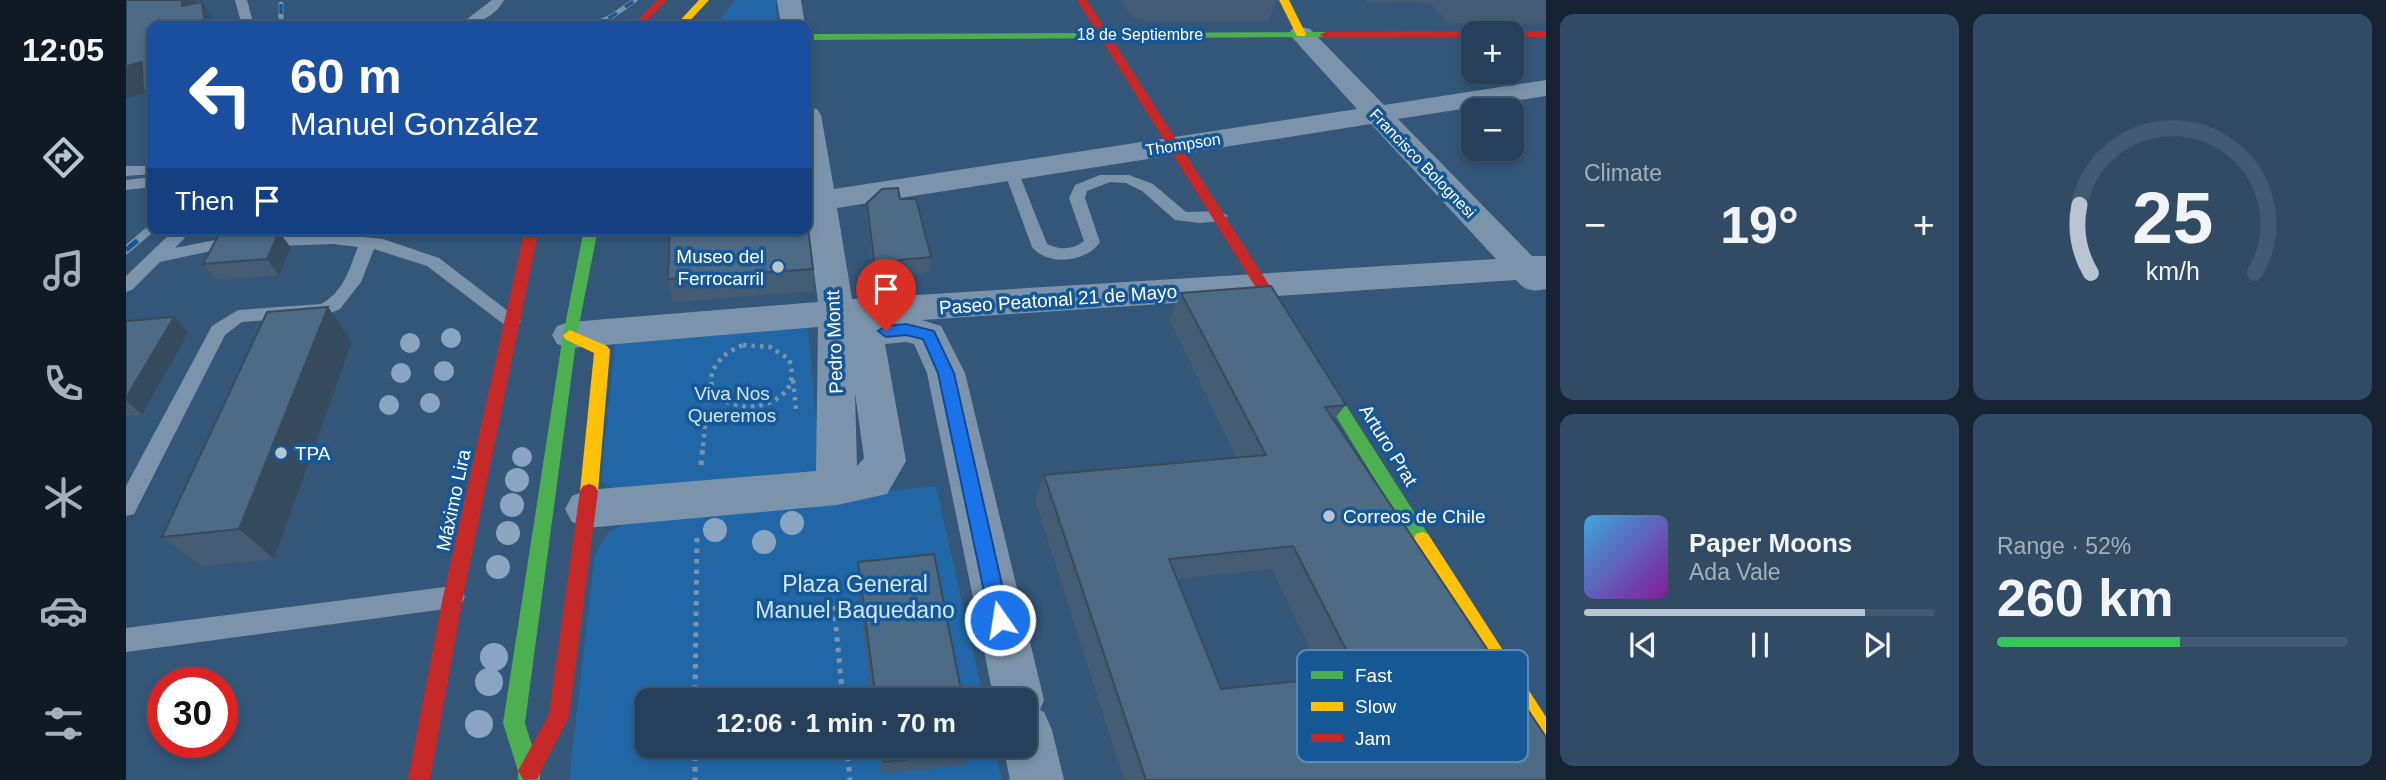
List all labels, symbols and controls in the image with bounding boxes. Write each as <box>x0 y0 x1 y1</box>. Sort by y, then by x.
map controls <box>1461 21 1524 161</box>
button: + <box>1461 21 1524 84</box>
street label: 18 de Septiembre <box>1077 26 1203 43</box>
text: 12:05 <box>22 32 104 68</box>
icon: left <box>175 49 266 140</box>
text: 60 m <box>290 49 402 103</box>
button: − <box>1461 98 1524 161</box>
text: Manuel González <box>290 106 539 142</box>
street label: Francisco Bolognesi <box>1366 106 1479 221</box>
street label: Thompson <box>1144 130 1222 159</box>
icon: directions <box>39 133 88 182</box>
text: Climate <box>1584 160 1662 186</box>
text: 25 <box>2132 177 2213 258</box>
icon: arrive <box>248 182 286 220</box>
text: Then <box>175 186 234 216</box>
text: 19° <box>1720 196 1799 254</box>
text: − <box>1584 204 1606 246</box>
text: + <box>1913 204 1935 246</box>
icon: music <box>39 246 88 295</box>
place label: Museo del Ferrocarril <box>676 246 764 289</box>
text: km/h <box>2145 257 2200 285</box>
marker: Museo del Ferrocarril <box>770 259 786 275</box>
pin <box>856 259 916 331</box>
icon: arrive <box>867 270 905 308</box>
street label: Paseo Peatonal 21 de Mayo <box>938 281 1178 318</box>
street label: Pedro Montt <box>822 289 847 394</box>
icon: phone <box>39 359 88 408</box>
park label: Viva Nos Queremos <box>688 383 776 426</box>
street label: Arturo Prat <box>1355 401 1422 490</box>
place label: TPA <box>295 443 331 464</box>
marker: TPA <box>273 445 289 461</box>
street label: Máximo Lira <box>432 447 475 553</box>
icon: climate <box>39 473 88 522</box>
place label: Correos de Chile <box>1343 506 1486 527</box>
marker: Correos de Chile <box>1321 508 1337 524</box>
text: Paper Moons <box>1689 528 1852 558</box>
text: Range · 52% <box>1997 533 2131 559</box>
text: Ada Vale <box>1689 559 1781 585</box>
text: 260 km <box>1997 569 2173 627</box>
park label: Plaza General Manuel Baquedano <box>755 571 955 623</box>
position arrow <box>963 583 1037 657</box>
icon: car <box>39 586 88 635</box>
icon: previous <box>1624 626 1662 664</box>
icon: pause <box>1741 626 1779 664</box>
icon: next <box>1858 626 1896 664</box>
legend <box>1297 650 1528 762</box>
text: Fast <box>1355 665 1393 686</box>
speed limit sign: 30 <box>147 667 238 758</box>
text: Slow <box>1355 696 1396 717</box>
icon: filters <box>39 699 88 748</box>
text: 12:06 · 1 min · 70 m <box>716 708 956 738</box>
text: Jam <box>1355 728 1391 749</box>

